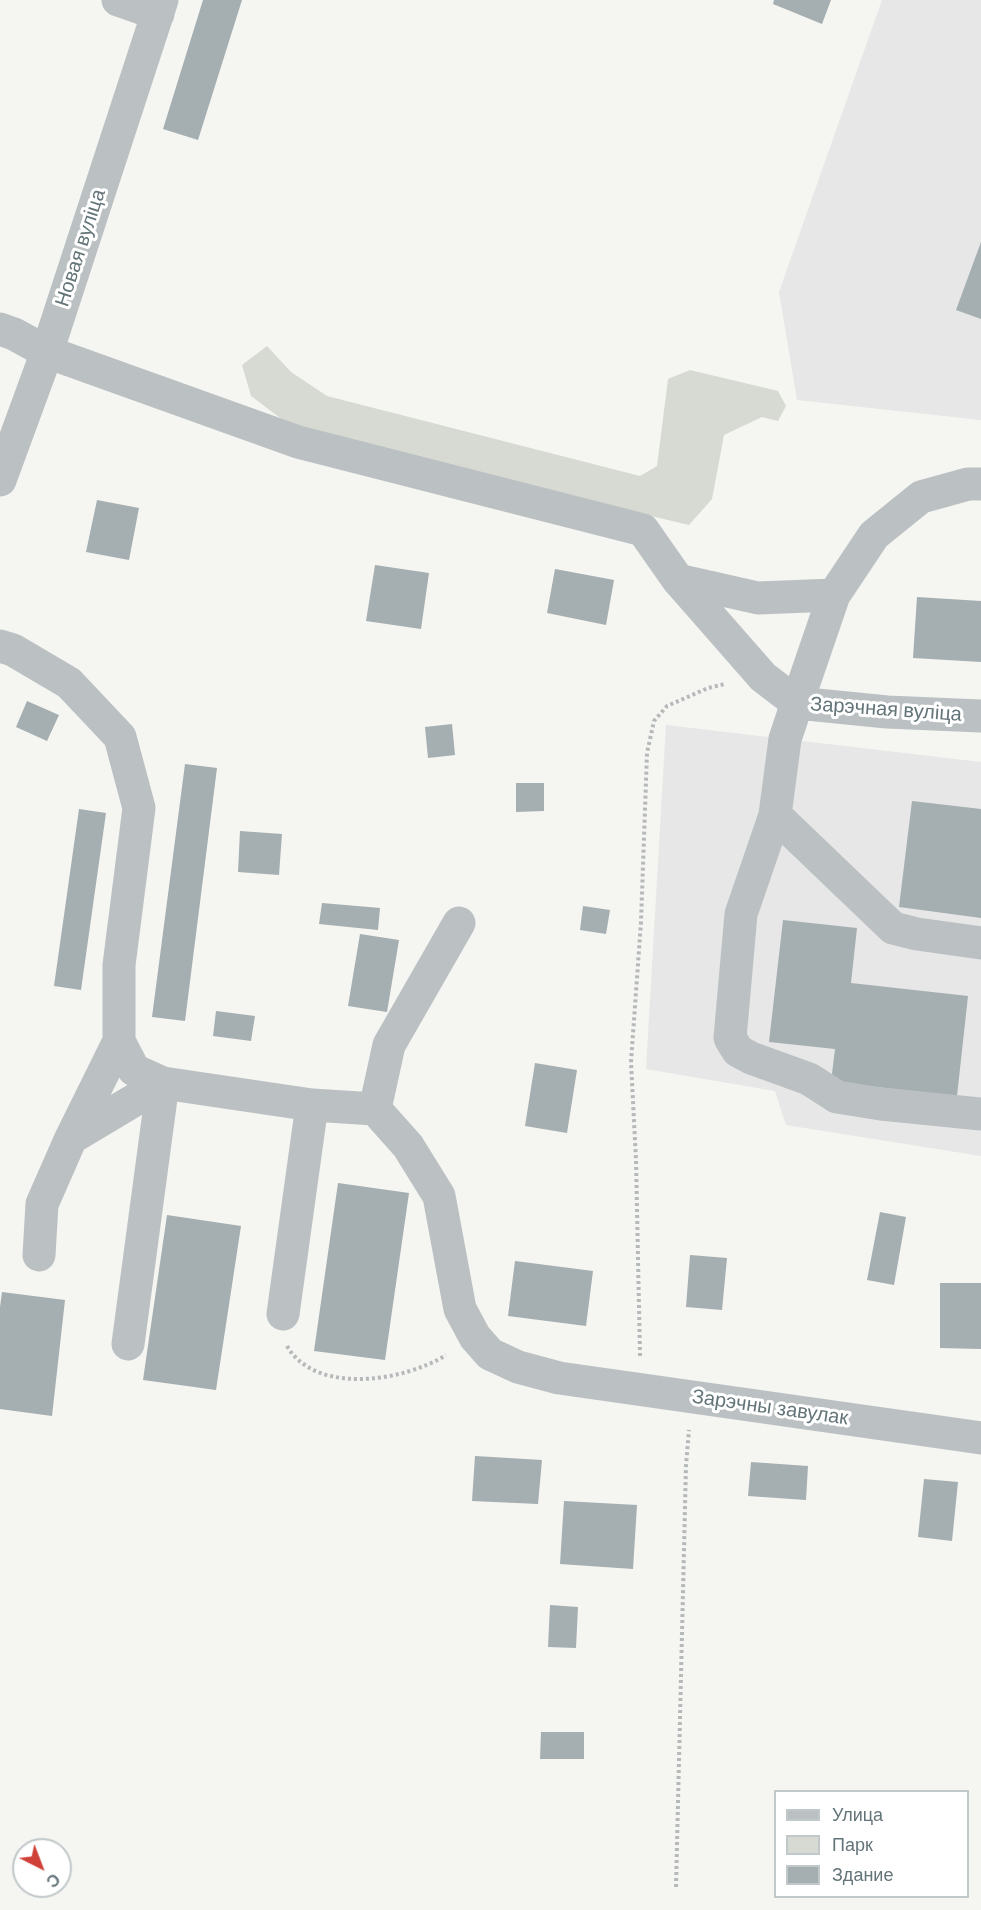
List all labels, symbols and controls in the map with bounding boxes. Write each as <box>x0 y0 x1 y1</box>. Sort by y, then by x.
street label: Новая вуліца <box>51 186 111 310</box>
street label: Зарэчная вуліца <box>809 693 963 727</box>
street label: Зарэчны завулак <box>690 1385 850 1431</box>
legend <box>774 1790 969 1898</box>
text: Улица <box>832 1805 883 1825</box>
text: Парк <box>832 1835 873 1855</box>
north arrow <box>12 1838 72 1898</box>
text: Здание <box>832 1865 893 1885</box>
text: С <box>43 1870 63 1890</box>

